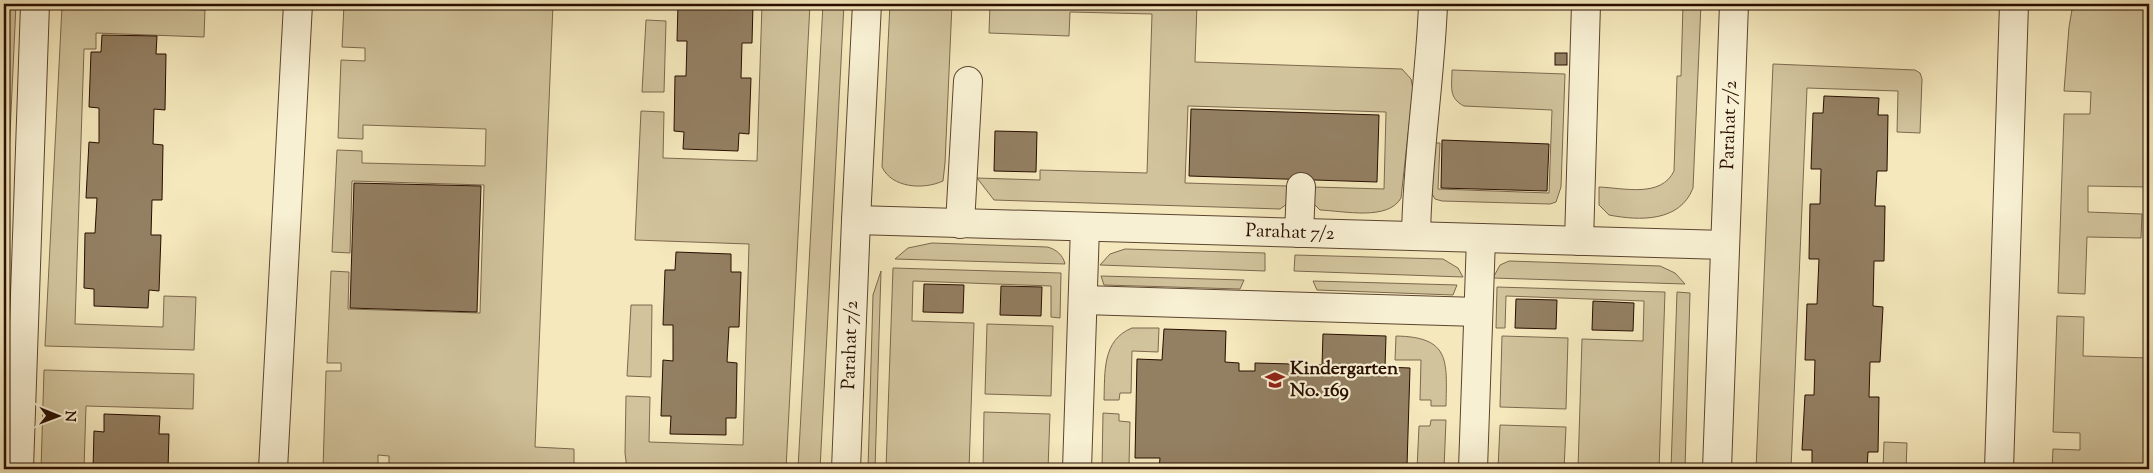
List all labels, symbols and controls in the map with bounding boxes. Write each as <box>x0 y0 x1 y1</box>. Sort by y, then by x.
street label: Parahat 7/2 <box>1715 80 1745 170</box>
street label: Parahat 7/2 <box>1245 218 1335 248</box>
street label: Parahat 7/2 <box>836 300 866 390</box>
place label: Kindergarten No. 169 <box>1290 356 1399 405</box>
school or university icon: Kindergarten No. 169 <box>1264 369 1286 391</box>
north arrow <box>32 390 82 440</box>
text: N <box>59 410 79 422</box>

